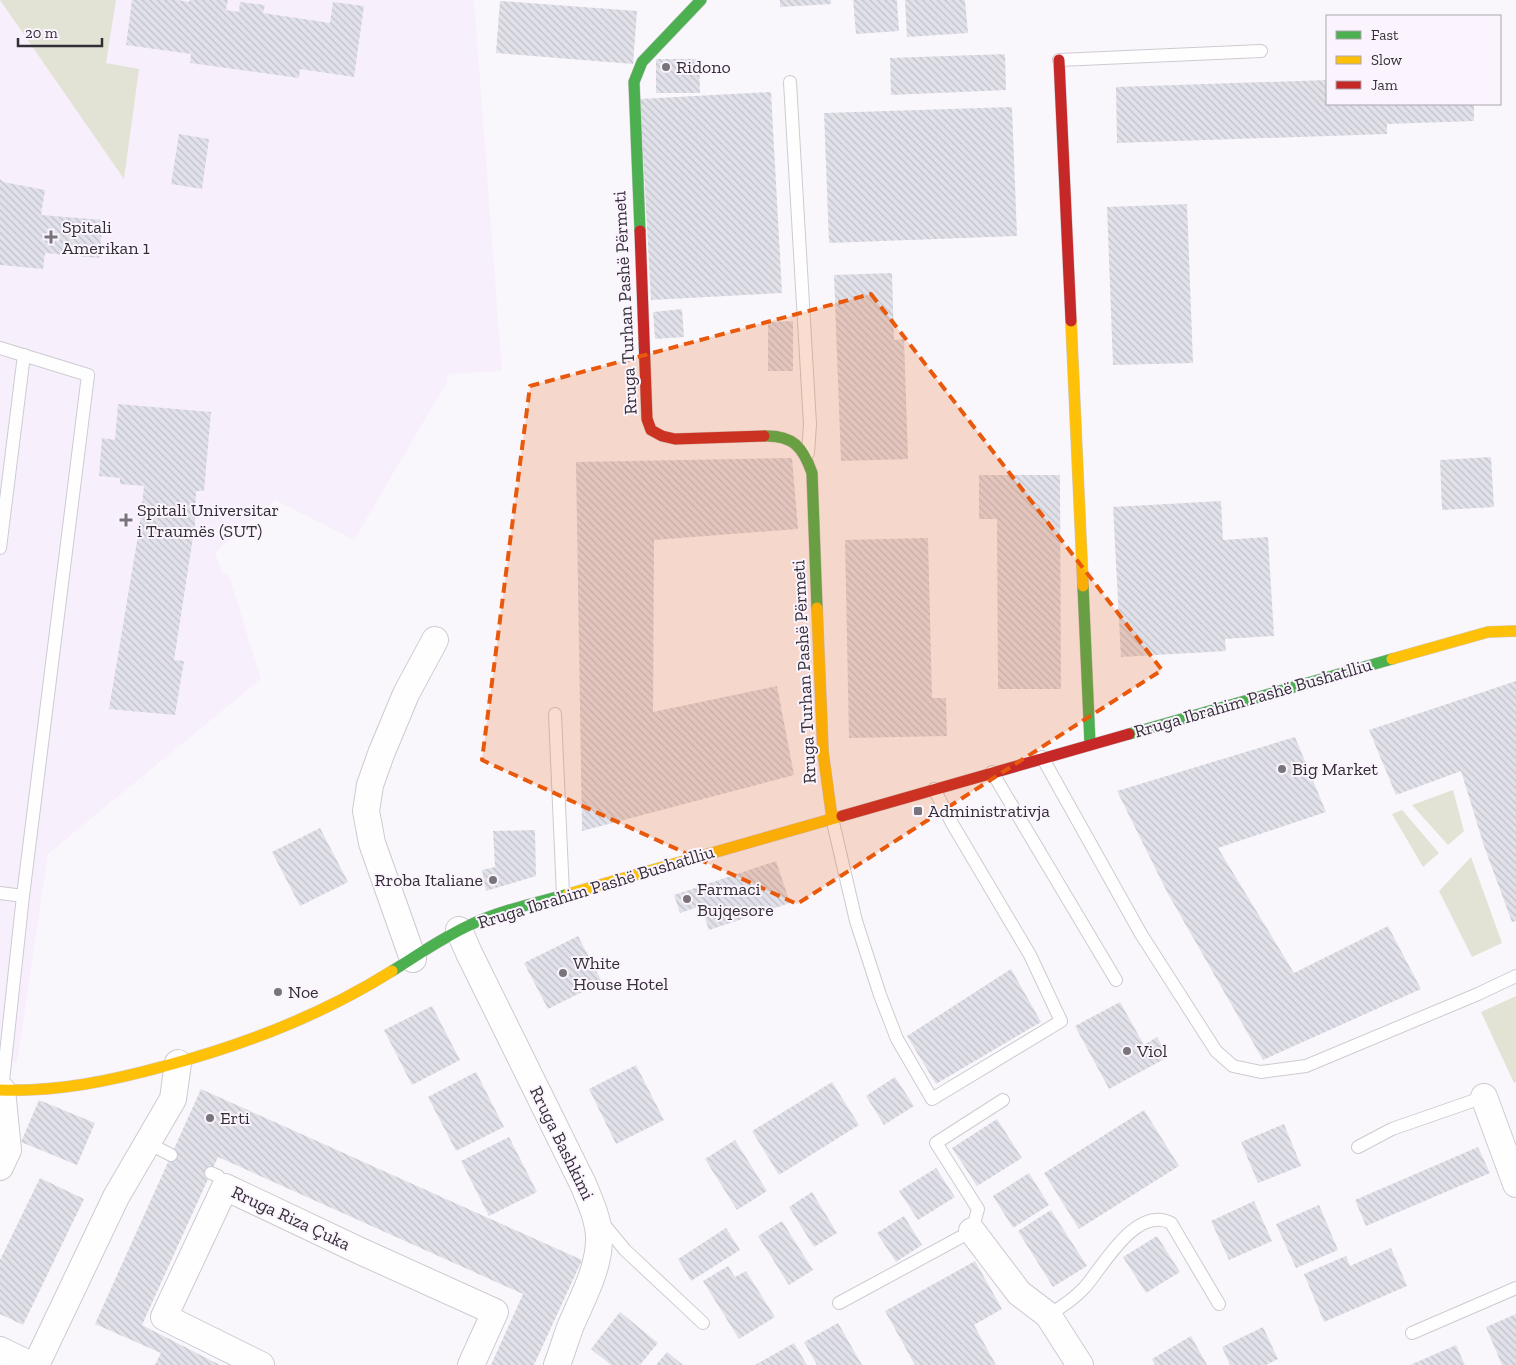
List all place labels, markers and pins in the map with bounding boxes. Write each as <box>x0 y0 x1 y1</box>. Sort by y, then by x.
place label: Ridono <box>676 56 731 78</box>
marker: Ridono <box>660 61 672 73</box>
place label: Spitali Amerikan 1 <box>62 216 150 259</box>
marker: Spitali Amerikan 1 <box>44 230 58 244</box>
place label: Spitali Universitar i Traumës (SUT) <box>137 499 279 542</box>
marker: Spitali Universitar i Traumës (SUT) <box>119 513 133 527</box>
place label: Big Market <box>1292 758 1378 780</box>
marker: Big Market <box>1276 763 1288 775</box>
place label: Administrativja <box>928 800 1050 822</box>
marker: Administrativja <box>912 805 924 817</box>
place label: Rroba Italiane <box>375 869 483 891</box>
marker: Rroba Italiane <box>487 874 499 886</box>
place label: Farmaci Bujqesore <box>697 878 774 921</box>
marker: Farmaci Bujqesore <box>681 893 693 905</box>
place label: White House Hotel <box>573 952 668 995</box>
marker: White House Hotel <box>557 967 569 979</box>
place label: Noe <box>288 981 319 1003</box>
marker: Noe <box>272 986 284 998</box>
place label: Viol <box>1136 1040 1168 1062</box>
marker: Viol <box>1121 1045 1133 1057</box>
place label: Erti <box>220 1107 250 1129</box>
marker: Erti <box>204 1112 216 1124</box>

